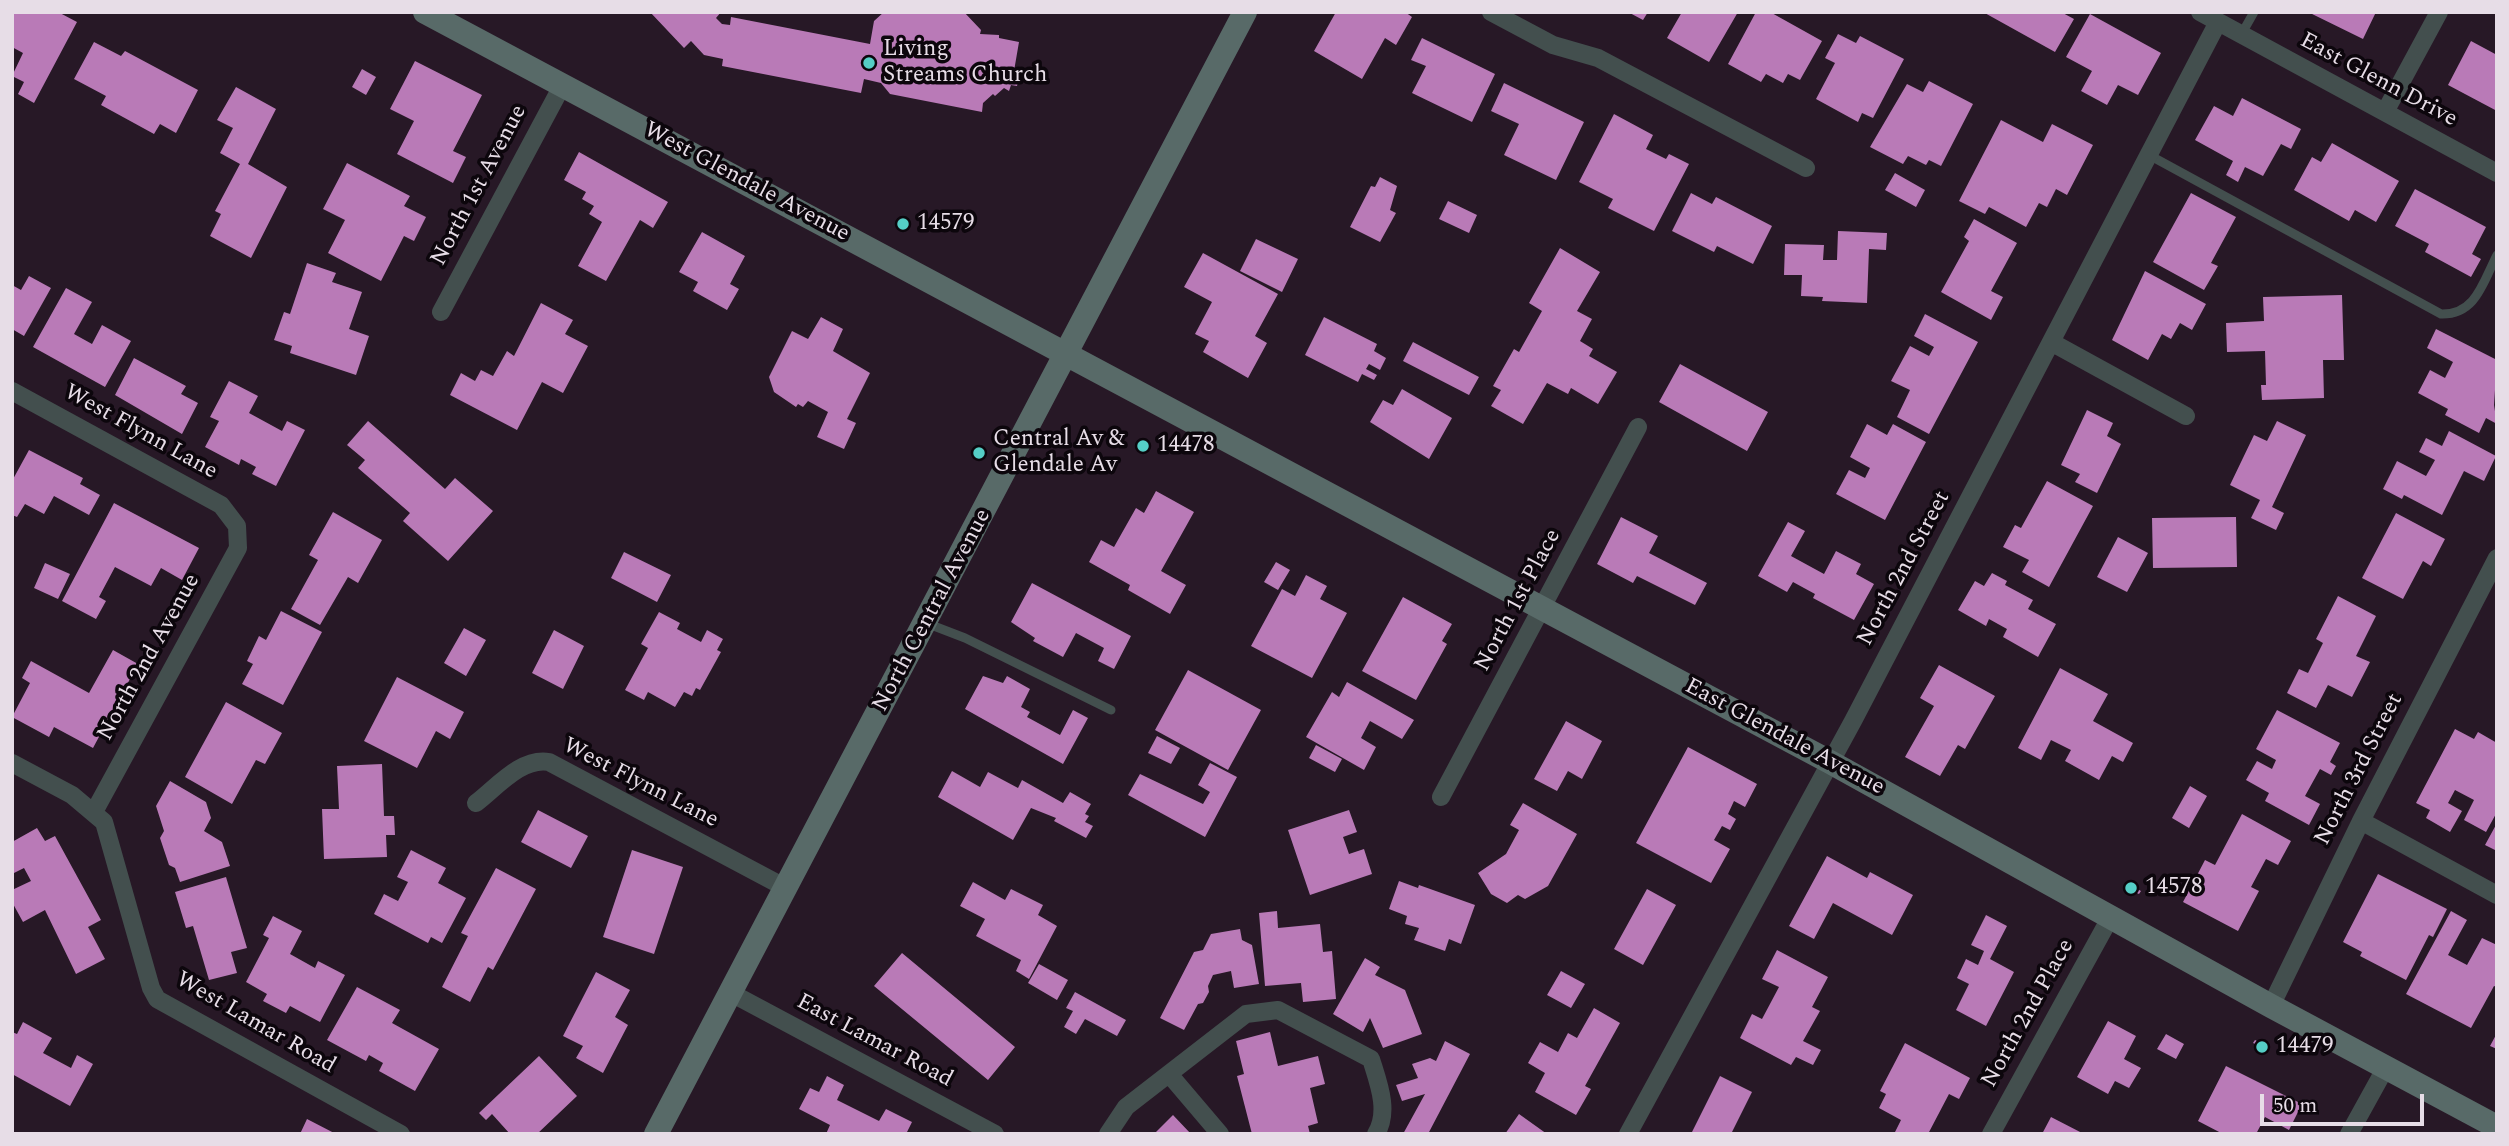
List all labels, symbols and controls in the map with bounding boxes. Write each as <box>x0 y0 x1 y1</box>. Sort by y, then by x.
street label: East Glenn Drive <box>2295 28 2461 134</box>
place label: Living Streams Church <box>883 36 1047 90</box>
marker: Living Streams Church <box>861 55 877 71</box>
street label: North 1st Avenue <box>426 101 534 271</box>
street label: West Glendale Avenue <box>638 117 854 249</box>
place label: 14579 <box>917 210 974 238</box>
marker: 14579 <box>895 216 911 232</box>
street label: West Flynn Lane <box>58 379 222 487</box>
place label: Central Av & Glendale Av <box>993 426 1125 480</box>
place label: 14478 <box>1157 432 1214 460</box>
marker: 14478 <box>1135 438 1151 454</box>
marker: Central Av & Glendale Av <box>971 445 987 461</box>
street label: North 2nd Street <box>1853 487 1957 651</box>
street label: North Central Avenue <box>868 505 998 717</box>
street label: North 1st Place <box>1470 525 1568 677</box>
street label: North 2nd Avenue <box>93 570 207 746</box>
street label: East Glendale Avenue <box>1679 674 1889 802</box>
street label: North 3rd Street <box>2310 689 2410 851</box>
street label: West Flynn Lane <box>558 733 722 835</box>
place label: 14578 <box>2145 874 2202 902</box>
marker: 14578 <box>2123 880 2139 896</box>
street label: North 2nd Place <box>1977 935 2081 1093</box>
street label: West Lamar Road <box>170 967 340 1081</box>
street label: East Lamar Road <box>791 989 957 1095</box>
place label: 14479 <box>2276 1033 2333 1061</box>
marker: 14479 <box>2254 1039 2270 1055</box>
scale bar <box>2264 1080 2428 1124</box>
text: 50 m <box>2273 1090 2317 1122</box>

